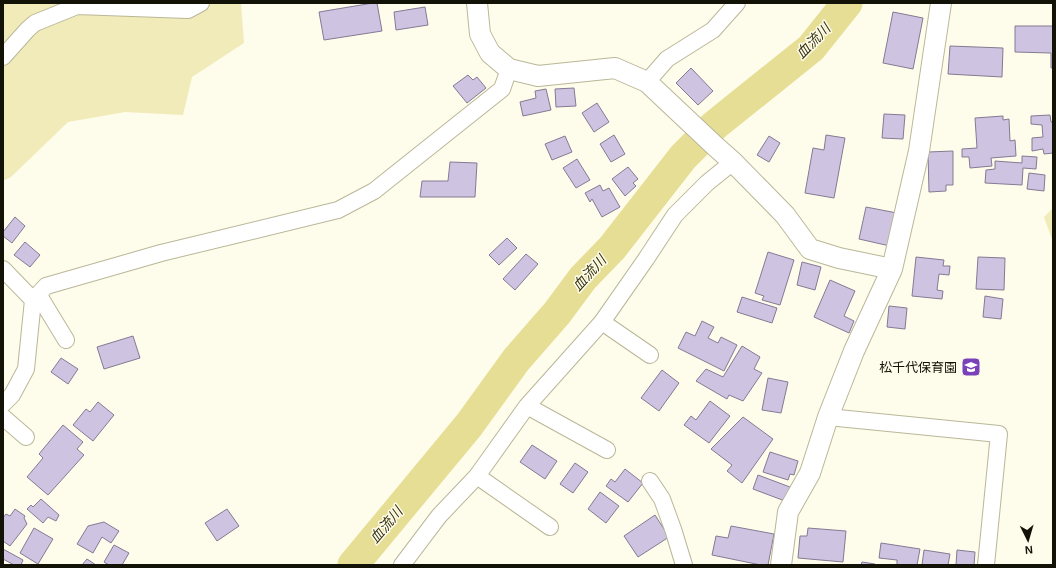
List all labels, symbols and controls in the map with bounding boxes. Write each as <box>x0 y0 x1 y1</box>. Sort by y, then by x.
water label: 血流川 <box>793 19 835 62</box>
water label: 血流川 <box>569 251 610 294</box>
school or university icon: 松千代保育園 <box>960 356 982 378</box>
place label: 松千代保育園 <box>879 360 957 375</box>
water label: 血流川 <box>366 502 407 546</box>
north arrow <box>1008 520 1048 560</box>
text: N <box>1024 544 1033 556</box>

